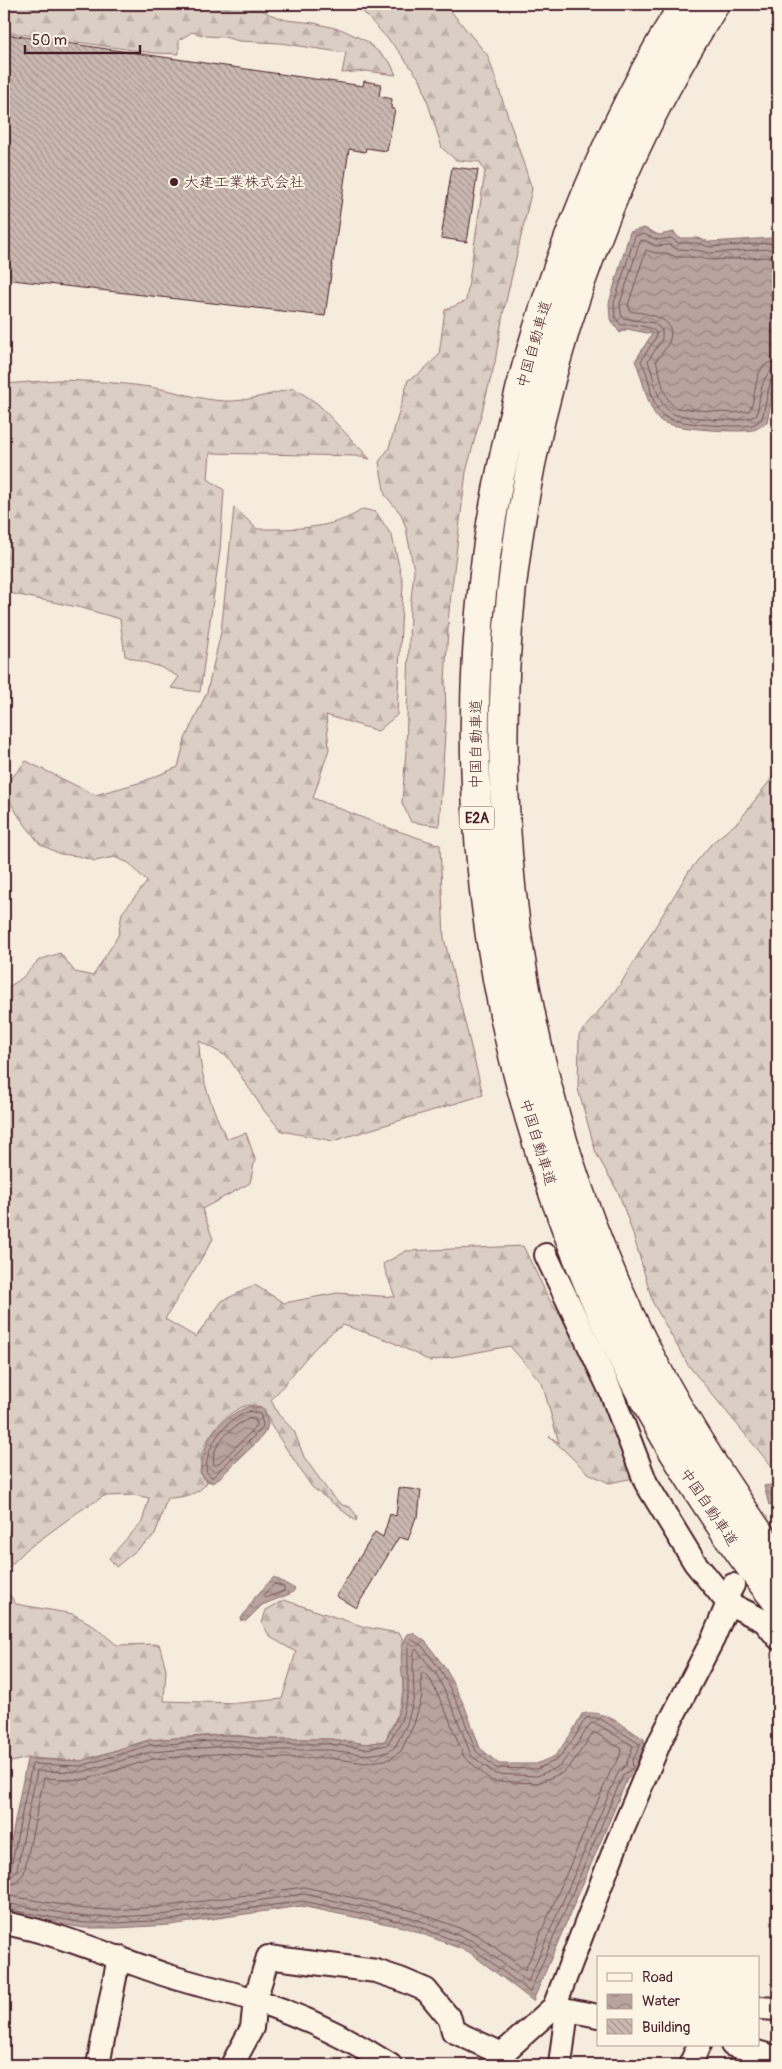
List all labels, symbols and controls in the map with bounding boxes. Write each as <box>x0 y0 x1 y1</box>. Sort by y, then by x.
scale bar <box>25 22 140 54</box>
text: 50 m <box>32 31 67 50</box>
place label: 大建工業株式会社 <box>184 173 304 192</box>
marker: 大建工業株式会社 <box>168 176 180 188</box>
street label: 中国自動車道 <box>513 298 556 390</box>
street label: 中国自動車道 <box>467 699 486 789</box>
road number: E2A <box>460 806 494 830</box>
street label: 中国自動車道 <box>515 1096 560 1188</box>
street label: 中国自動車道 <box>676 1465 742 1550</box>
legend <box>597 1956 760 2046</box>
text: Road <box>642 1968 673 1987</box>
text: Water <box>642 1992 681 2011</box>
text: Building <box>642 2018 690 2037</box>

